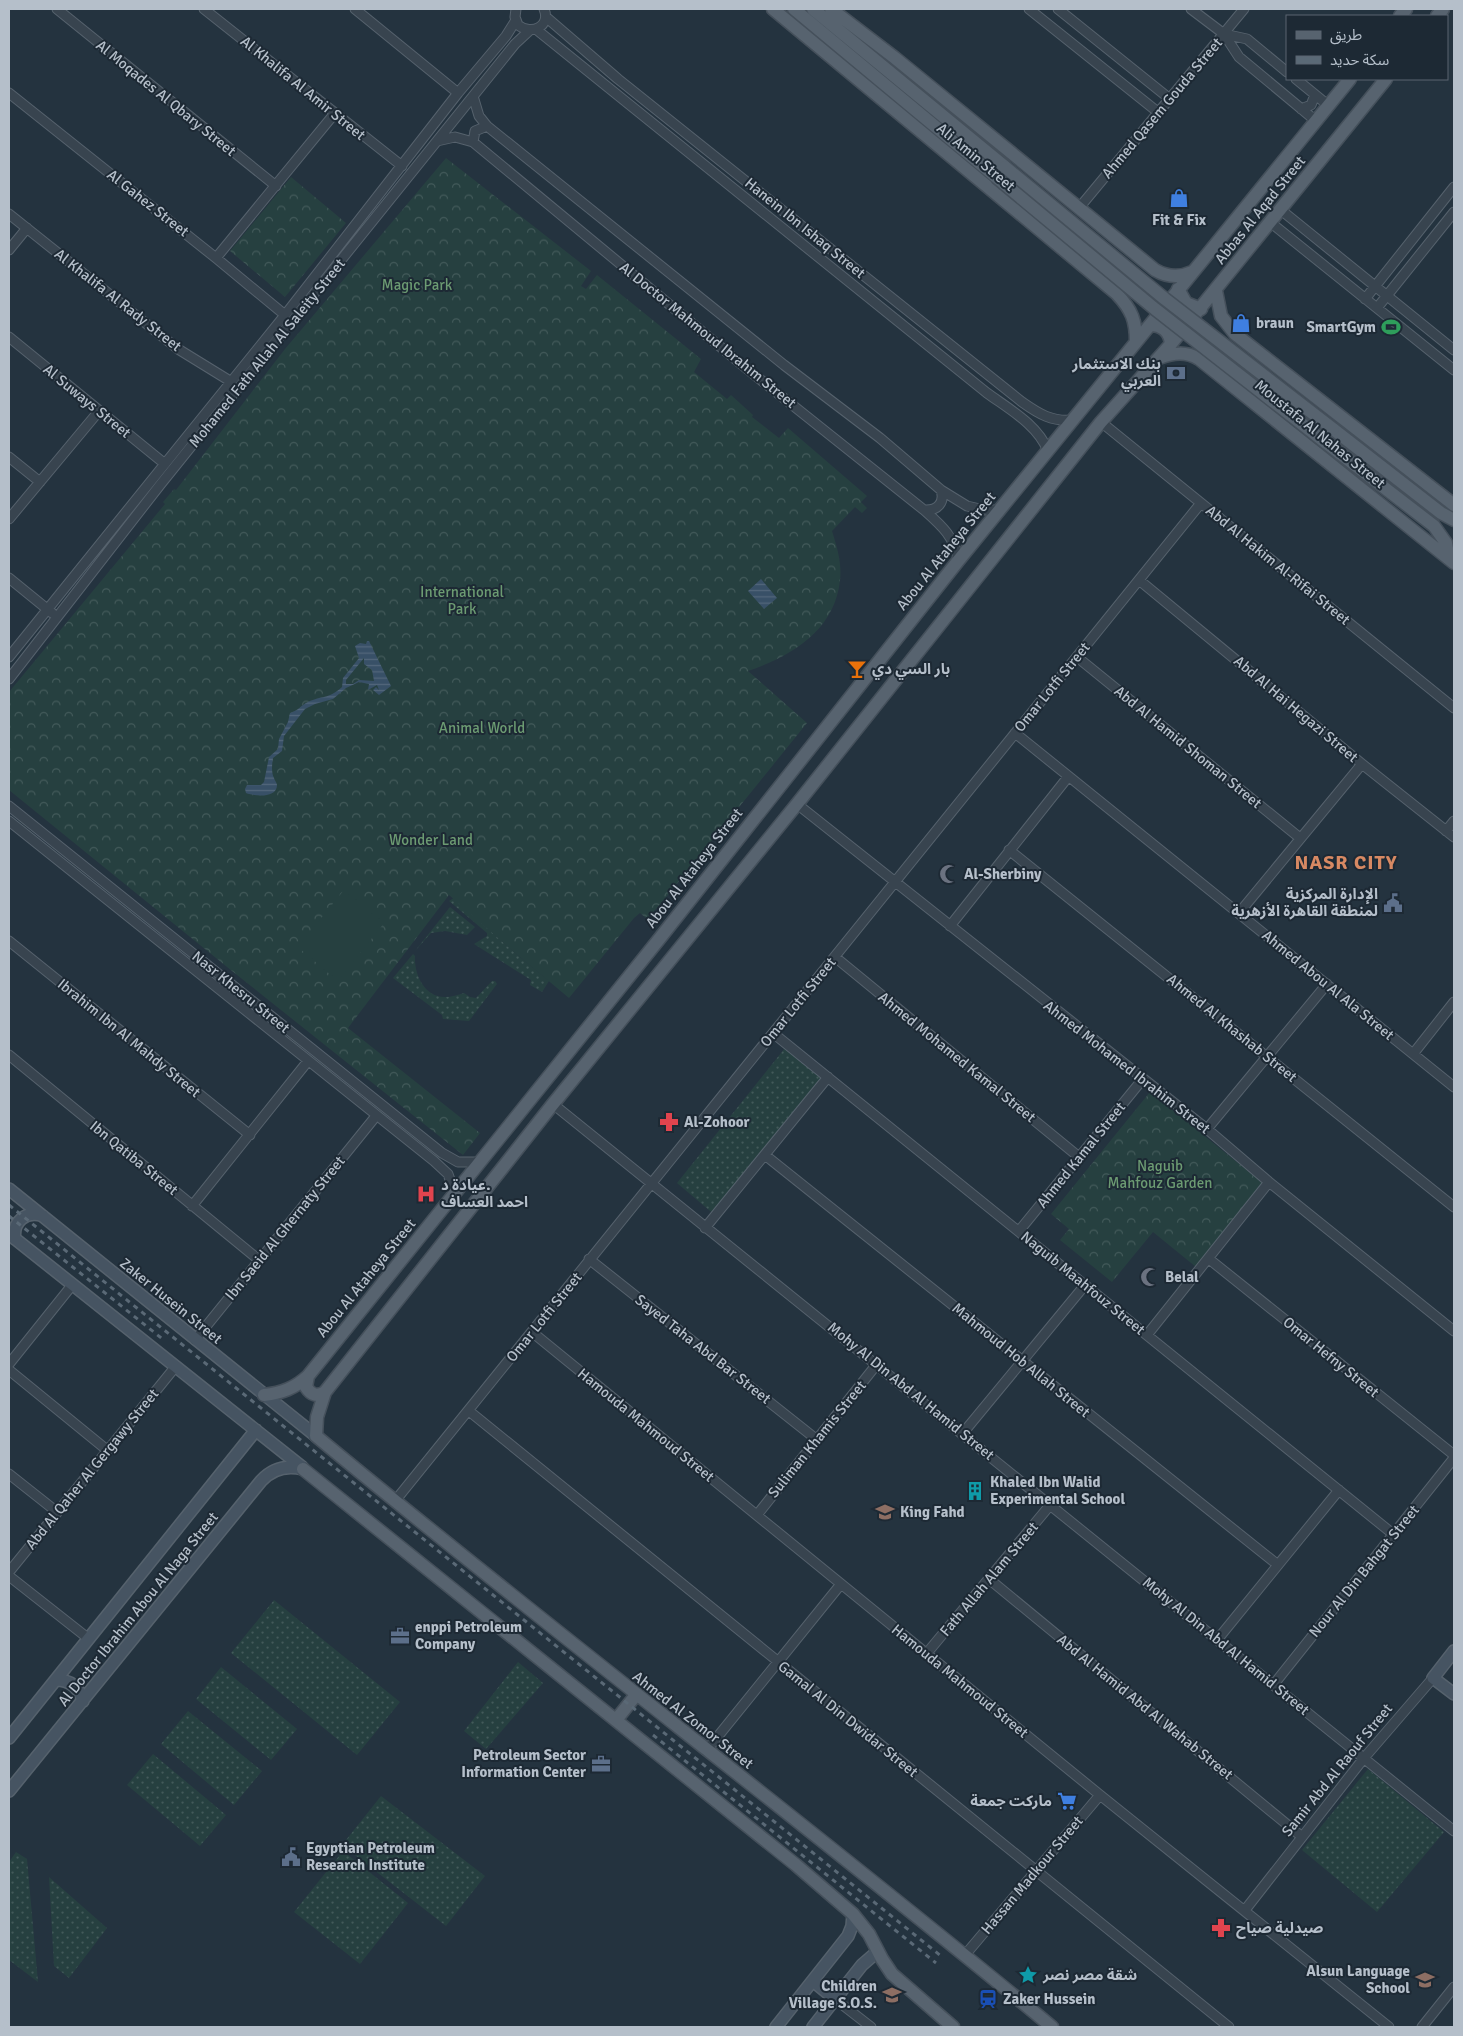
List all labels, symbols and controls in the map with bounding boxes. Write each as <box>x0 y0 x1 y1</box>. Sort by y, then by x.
legend <box>1286 15 1448 80</box>
text: طريق <box>1330 26 1362 45</box>
street label: Al Khalifa Al Amir Street <box>237 32 369 144</box>
street label: Ahmed Qasem Gouda Street <box>1098 34 1226 182</box>
street label: Al Moqades Al Qbary Street <box>92 36 240 160</box>
text: سكة حديد <box>1330 51 1389 69</box>
street label: Ali Amin Street <box>933 119 1019 195</box>
street label: Abbas Al Aqad Street <box>1211 152 1309 268</box>
street label: Al Gahez Street <box>104 166 192 240</box>
street label: Hanein Ibn Ishaq Street <box>741 174 869 282</box>
shop icon: Fit & Fix <box>1168 187 1190 209</box>
place label: Fit & Fix <box>1152 211 1207 229</box>
street label: Al Khalifa Al Rady Street <box>51 245 185 355</box>
street label: Mohamed Fath Allah Al Saleity Street <box>185 255 349 451</box>
street label: Al Doctor Mahmoud Ibrahim Street <box>616 258 800 412</box>
park label: Magic Park <box>382 276 453 294</box>
shop icon: braun <box>1230 312 1252 334</box>
place label: braun <box>1256 314 1294 332</box>
sports icon: SmartGym <box>1380 316 1402 338</box>
place label: SmartGym <box>1306 318 1376 336</box>
place label: بنك الاستثمار العربي <box>1071 355 1161 392</box>
street label: Al Suways Street <box>40 360 134 442</box>
bank icon: بنك الاستثمار العربي <box>1165 362 1187 384</box>
street label: Moustafa Al Nahas Street <box>1251 376 1389 492</box>
street label: Abou Al Ataheya Street <box>893 488 999 614</box>
street label: Abd Al Hakim Al-Rifai Street <box>1202 501 1354 629</box>
park label: International Park <box>420 583 504 618</box>
street label: Omar Lotfi Street <box>1010 639 1094 735</box>
street label: Abd Al Hai Hegazi Street <box>1230 652 1362 766</box>
bar icon: بار السي دي <box>846 658 868 680</box>
place label: بار السي دي <box>872 660 950 680</box>
street label: Abd Al Hamid Shoman Street <box>1111 682 1265 812</box>
park label: Animal World <box>439 719 525 737</box>
street label: Abou Al Ataheya Street <box>642 804 746 932</box>
park label: Wonder Land <box>389 831 473 849</box>
district label: NASR CITY <box>1294 850 1398 875</box>
mosque icon: Al-Sherbiny <box>938 863 960 885</box>
place label: Al-Sherbiny <box>964 865 1042 883</box>
place label: الإدارة المركزية لمنطقة القاهرة الأزهرية <box>1231 885 1378 920</box>
public building icon: الإدارة المركزية لمنطقة القاهرة الأزهرية <box>1382 892 1404 914</box>
street label: Ahmed Abou Al Ala Street <box>1258 926 1398 1044</box>
street label: Nasr Khesru Street <box>189 947 293 1037</box>
street label: Omar Lotfi Street <box>756 954 840 1050</box>
street label: Ahmed Al Khashab Street <box>1163 970 1301 1086</box>
street label: Ibrahim Ibn Al Mahdy Street <box>54 975 204 1101</box>
street label: Ahmed Mohamed Kamal Street <box>875 988 1039 1126</box>
street label: Ahmed Mohamed Ibrahim Street <box>1040 996 1214 1138</box>
street label: Ahmed Kamal Street <box>1033 1098 1129 1212</box>
pharmacy icon: Al-Zohoor <box>658 1111 680 1133</box>
place label: Al-Zohoor <box>684 1113 750 1131</box>
street label: Ibn Qatiba Street <box>86 1117 182 1199</box>
street label: Ibn Saeid Al Ghernaty Street <box>221 1152 349 1304</box>
park label: Naguib Mahfouz Garden <box>1107 1157 1213 1192</box>
place label: عيادة د. احمد العساف <box>441 1176 528 1211</box>
hospital icon: عيادة د. احمد العساف <box>415 1183 437 1205</box>
street label: Abou Al Ataheya Street <box>313 1215 419 1341</box>
street label: Naguib Maahfouz Street <box>1017 1227 1149 1339</box>
street label: Zaker Husein Street <box>116 1254 226 1348</box>
mosque icon: Belal <box>1139 1266 1161 1288</box>
place label: Belal <box>1165 1268 1199 1286</box>
street label: Omar Lotfi Street <box>502 1269 586 1365</box>
street label: Sayed Taha Abd Bar Street <box>632 1290 774 1408</box>
street label: Mahmoud Hob Allah Street <box>948 1299 1094 1421</box>
street label: Omar Hefny Street <box>1279 1313 1383 1401</box>
street label: Mohy Al Din Abd Al Hamid Street <box>824 1318 998 1464</box>
street label: Hamouda Mahmoud Street <box>574 1364 718 1486</box>
street label: Suliman Khamis Street <box>764 1377 870 1501</box>
street label: Abd Al Qaher Al Gergawy Street <box>22 1385 162 1553</box>
place label: Khaled Ibn Walid Experimental School <box>990 1473 1125 1508</box>
building icon: Khaled Ibn Walid Experimental School <box>964 1480 986 1502</box>
school or university icon: King Fahd <box>874 1501 896 1523</box>
street label: Nour Al Din Bahgat Street <box>1305 1501 1423 1641</box>
place label: King Fahd <box>900 1503 965 1521</box>
street label: Al Doctor Ibrahim Abou Al Naga Street <box>54 1508 222 1710</box>
street label: Fath Allah Alam Street <box>936 1518 1042 1640</box>
street label: Mohy Al Din Abd Al Hamid Street <box>1139 1573 1313 1719</box>
place label: enppi Petroleum Company <box>415 1618 522 1653</box>
street label: Hamouda Mahmoud Street <box>888 1620 1032 1742</box>
office icon: enppi Petroleum Company <box>389 1625 411 1647</box>
street label: Abd Al Hamid Abd Al Wahab Street <box>1053 1630 1237 1784</box>
street label: Gamal Al Din Dwidar Street <box>774 1657 922 1781</box>
street label: Ahmed Al Zomor Street <box>629 1667 757 1773</box>
street label: Samir Abd Al Raouf Street <box>1278 1700 1396 1840</box>
place label: Petroleum Sector Information Center <box>461 1746 586 1781</box>
office icon: Petroleum Sector Information Center <box>590 1753 612 1775</box>
supermarket icon: ماركت جمعة <box>1056 1790 1078 1812</box>
place label: ماركت جمعة <box>970 1792 1052 1810</box>
street label: Hassan Madkour Street <box>977 1812 1087 1938</box>
place label: Egyptian Petroleum Research Institute <box>306 1839 435 1874</box>
public building icon: Egyptian Petroleum Research Institute <box>280 1846 302 1868</box>
pharmacy icon: صيدلية صياح <box>1210 1917 1232 1939</box>
place label: صيدلية صياح <box>1236 1919 1324 1939</box>
place label: Alsun Language School <box>1306 1962 1410 1997</box>
place icon: شقة مصر نصر <box>1017 1964 1039 1986</box>
place label: شقة مصر نصر <box>1042 1966 1137 1984</box>
school or university icon: Alsun Language School <box>1414 1969 1436 1991</box>
place label: Children Village S.O.S. <box>789 1977 877 2012</box>
school or university icon: Children Village S.O.S. <box>881 1984 903 2006</box>
station icon: Zaker Hussein <box>977 1988 999 2010</box>
place label: Zaker Hussein <box>1003 1990 1096 2008</box>

